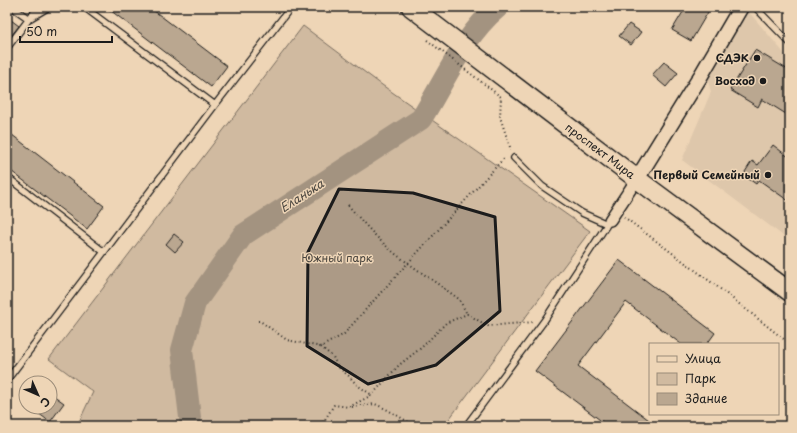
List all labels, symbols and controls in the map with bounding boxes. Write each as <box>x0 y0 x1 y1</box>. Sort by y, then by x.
scale bar <box>20 18 112 44</box>
text: 50 m <box>26 22 57 40</box>
place label: СДЭК <box>716 49 749 66</box>
marker: СДЭК <box>752 53 762 63</box>
place label: Восход <box>715 72 755 89</box>
marker: Восход <box>758 76 768 86</box>
street label: проспект Мира <box>562 119 639 183</box>
place label: Первый Семейный <box>654 166 760 183</box>
marker: Первый Семейный <box>763 170 773 180</box>
water label: Еланька <box>276 174 327 216</box>
park label: Южный парк <box>302 249 373 266</box>
legend <box>649 343 779 415</box>
text: Улица <box>685 349 721 367</box>
text: Парк <box>685 369 717 387</box>
north arrow <box>18 375 58 415</box>
text: Здание <box>685 389 727 407</box>
text: С <box>36 393 54 411</box>

